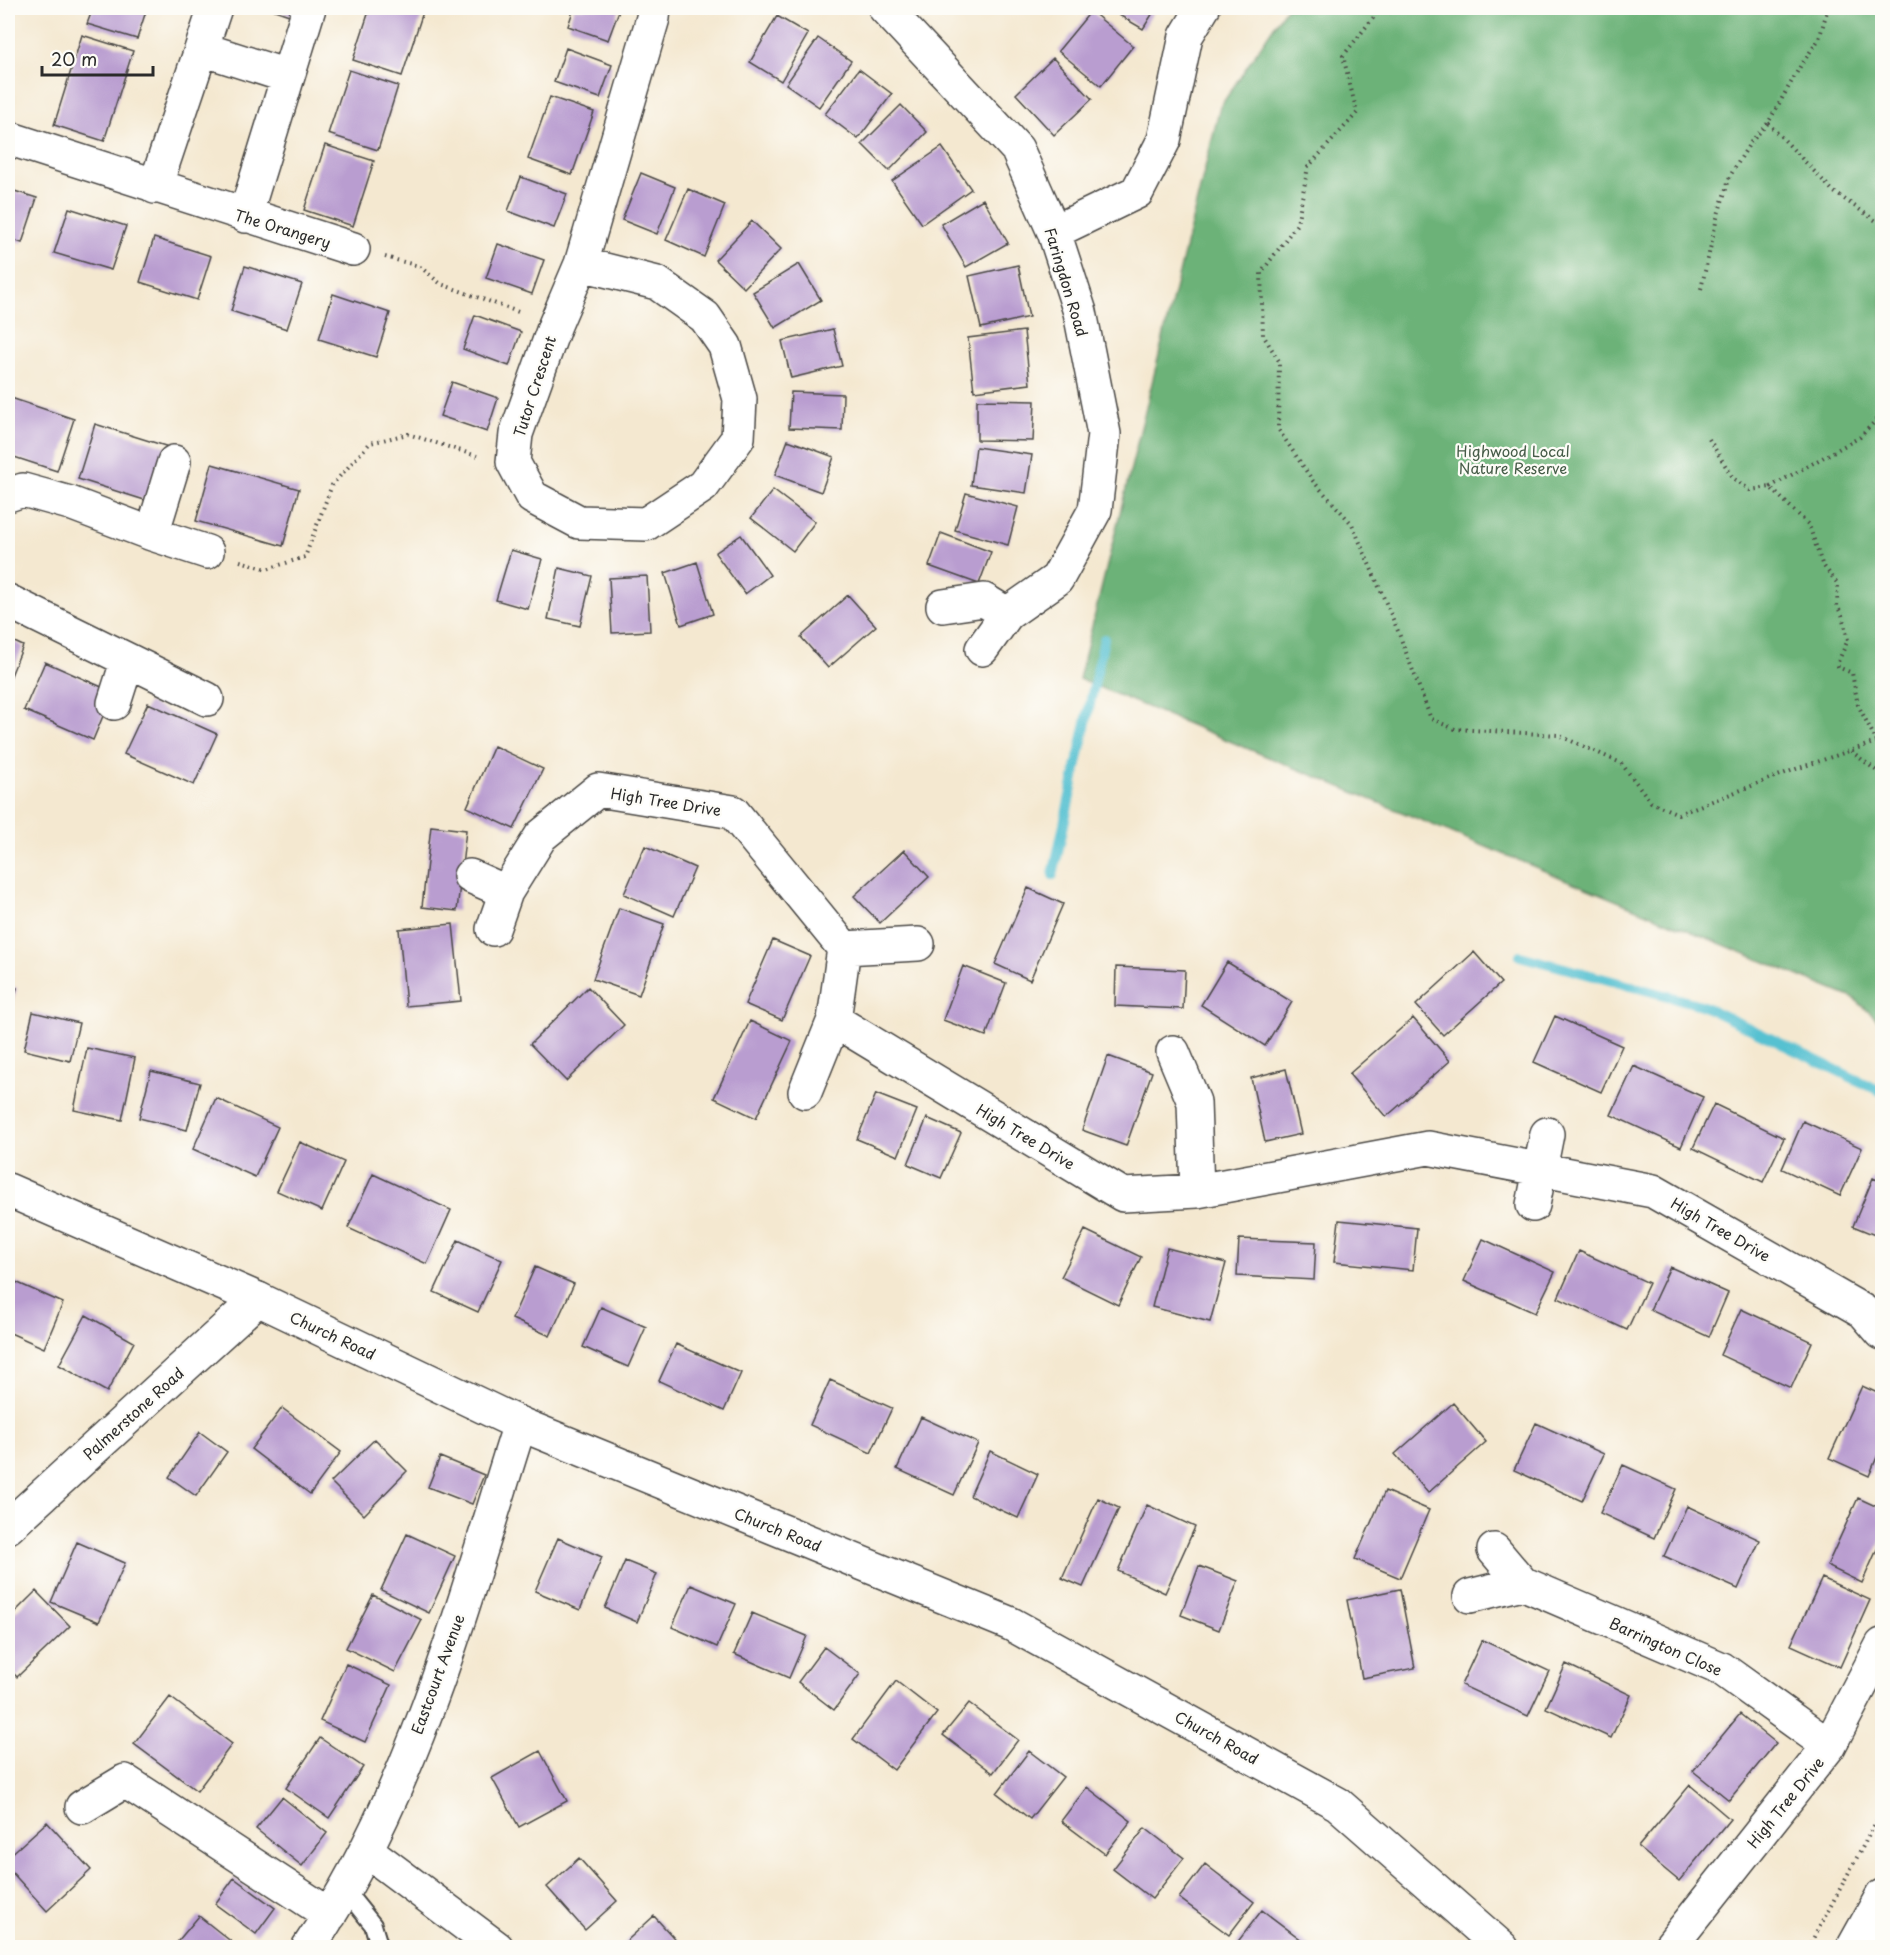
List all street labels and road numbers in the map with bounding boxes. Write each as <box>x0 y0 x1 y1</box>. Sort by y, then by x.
street label: The Orangery <box>232 202 334 254</box>
street label: Faringdon Road <box>1039 225 1095 339</box>
street label: Tutor Crescent <box>507 333 561 439</box>
street label: High Tree Drive <box>609 781 723 821</box>
street label: High Tree Drive <box>972 1097 1080 1175</box>
street label: High Tree Drive <box>1667 1191 1775 1267</box>
street label: Church Road <box>286 1305 380 1365</box>
street label: Palmerstone Road <box>77 1361 189 1465</box>
street label: Church Road <box>731 1501 825 1557</box>
street label: Eastcourt Avenue <box>405 1611 469 1737</box>
street label: Barrington Close <box>1606 1611 1726 1681</box>
street label: Church Road <box>1171 1704 1263 1770</box>
street label: High Tree Drive <box>1741 1751 1829 1853</box>

